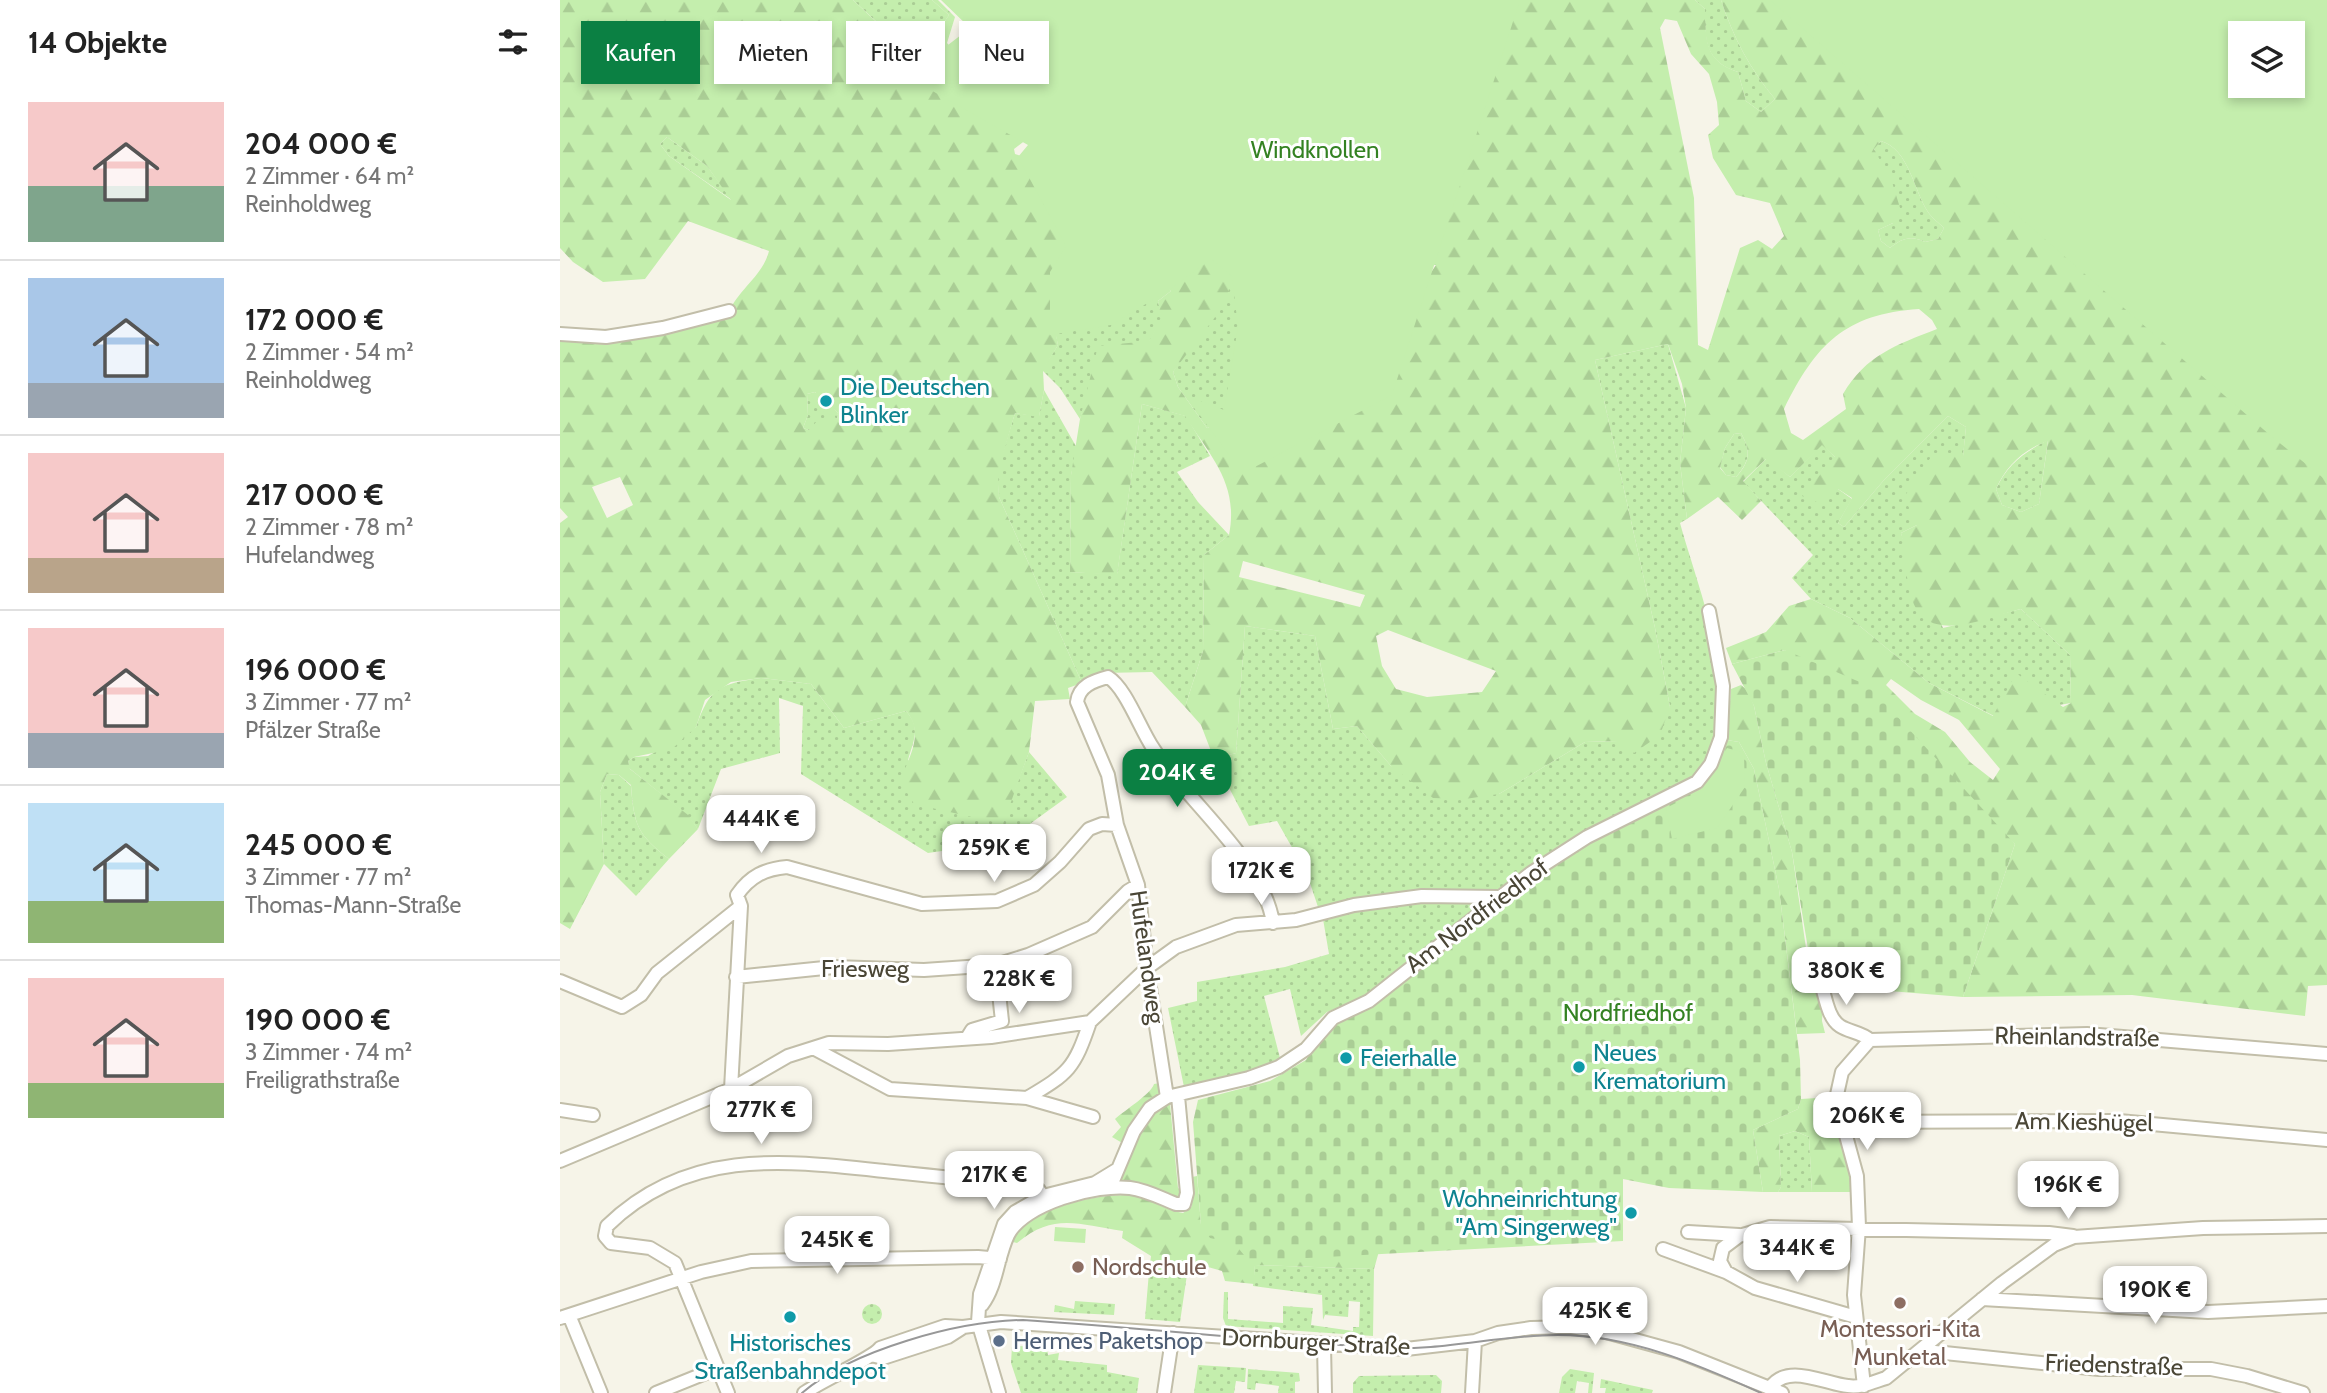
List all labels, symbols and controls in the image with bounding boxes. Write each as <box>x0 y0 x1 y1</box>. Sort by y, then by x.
chip: Kaufen <box>581 21 700 84</box>
chip: Mieten <box>714 21 832 84</box>
chip: Filter <box>846 21 945 84</box>
chip: Neu <box>959 21 1049 84</box>
map controls <box>2228 21 2305 98</box>
button: layers <box>2228 21 2305 98</box>
icon: filters <box>494 23 532 61</box>
text: 14 Objekte <box>28 24 167 61</box>
text: 204 000 € <box>245 125 397 162</box>
icon: home <box>84 130 168 214</box>
park label: Windknollen <box>1251 135 1379 164</box>
text: 2 Zimmer · 64 m² <box>245 162 414 190</box>
text: Reinholdweg <box>245 190 371 218</box>
text: 172 000 € <box>245 301 384 338</box>
icon: home <box>84 306 168 390</box>
text: 2 Zimmer · 54 m² <box>245 338 414 366</box>
text: Reinholdweg <box>245 366 371 394</box>
place label: Die Deutschen Blinker <box>840 372 990 429</box>
marker: Die Deutschen Blinker <box>818 393 834 409</box>
text: 217 000 € <box>245 476 384 513</box>
icon: home <box>84 481 168 565</box>
text: 2 Zimmer · 78 m² <box>245 513 413 541</box>
text: Hufelandweg <box>245 541 374 569</box>
text: 196 000 € <box>245 651 386 688</box>
icon: home <box>84 656 168 740</box>
text: 3 Zimmer · 77 m² <box>245 688 411 716</box>
text: Pfälzer Straße <box>245 716 381 744</box>
pin: 204K € <box>1120 750 1234 809</box>
text: 204K € <box>1138 758 1216 786</box>
pin: 444K € <box>704 796 818 855</box>
text: 444K € <box>722 804 800 832</box>
pin: 259K € <box>937 824 1051 884</box>
text: 245 000 € <box>245 826 392 863</box>
icon: home <box>84 831 168 915</box>
text: 259K € <box>958 833 1030 861</box>
pin: 172K € <box>1204 848 1318 907</box>
street label: Am Nordfriedhof <box>1399 852 1554 979</box>
text: 172K € <box>1228 856 1294 884</box>
text: 3 Zimmer · 77 m² <box>245 863 411 891</box>
street label: Hufelandweg <box>1124 888 1171 1027</box>
text: Thomas-Mann-Straße <box>245 891 461 919</box>
pin: 380K € <box>1789 948 1903 1007</box>
street label: Friesweg <box>821 954 910 983</box>
pin: 228K € <box>962 956 1076 1015</box>
text: 380K € <box>1808 956 1884 984</box>
text: 228K € <box>983 964 1055 992</box>
park label: Nordfriedhof <box>1563 998 1693 1027</box>
text: 190 000 € <box>245 1001 390 1038</box>
icon: home <box>84 1006 168 1090</box>
street label: Rheinlandstraße <box>1994 1021 2160 1052</box>
text: 3 Zimmer · 74 m² <box>245 1038 412 1066</box>
place label: Neues Krematorium <box>1593 1038 1726 1095</box>
place label: Feierhalle <box>1360 1043 1457 1072</box>
marker: Feierhalle <box>1338 1050 1354 1066</box>
marker: Neues Krematorium <box>1571 1059 1587 1075</box>
text: Freiligrathstraße <box>245 1066 400 1094</box>
pin: 277K € <box>704 1086 818 1146</box>
pin: 206K € <box>1810 1092 1924 1152</box>
text: 277K € <box>726 1095 796 1123</box>
text: 206K € <box>1829 1101 1905 1129</box>
street label: Am Kieshügel <box>2015 1106 2154 1137</box>
pin: 217K € <box>937 1152 1051 1211</box>
text: 217K € <box>961 1160 1027 1188</box>
pin: 196K € <box>2011 1162 2125 1221</box>
text: 196K € <box>2034 1170 2102 1198</box>
place label: Wohneinrichtung "Am Singerweg" <box>1442 1184 1618 1241</box>
marker: Wohneinrichtung "Am Singerweg" <box>1623 1205 1639 1221</box>
pin: 245K € <box>780 1216 894 1276</box>
pin: 344K € <box>1740 1224 1854 1284</box>
text: 245K € <box>800 1225 874 1253</box>
text: 344K € <box>1759 1233 1835 1261</box>
place label: Nordschule <box>1092 1252 1207 1281</box>
marker: Nordschule <box>1070 1259 1086 1275</box>
pin: 190K € <box>2098 1266 2212 1326</box>
text: 190K € <box>2119 1275 2191 1303</box>
pin: 425K € <box>1538 1288 1652 1347</box>
marker: Montessori-Kita Munketal <box>1892 1295 1908 1311</box>
text: 425K € <box>1558 1296 1632 1324</box>
marker: Historisches Straßenbahndepot <box>782 1309 798 1325</box>
place label: Montessori-Kita Munketal <box>1820 1314 1981 1371</box>
street label: Dornburger Straße <box>1221 1322 1411 1361</box>
place label: Hermes Paketshop <box>1013 1326 1203 1355</box>
place label: Historisches Straßenbahndepot <box>694 1328 886 1385</box>
marker: Hermes Paketshop <box>991 1333 1007 1349</box>
street label: Friedenstraße <box>2044 1348 2184 1381</box>

